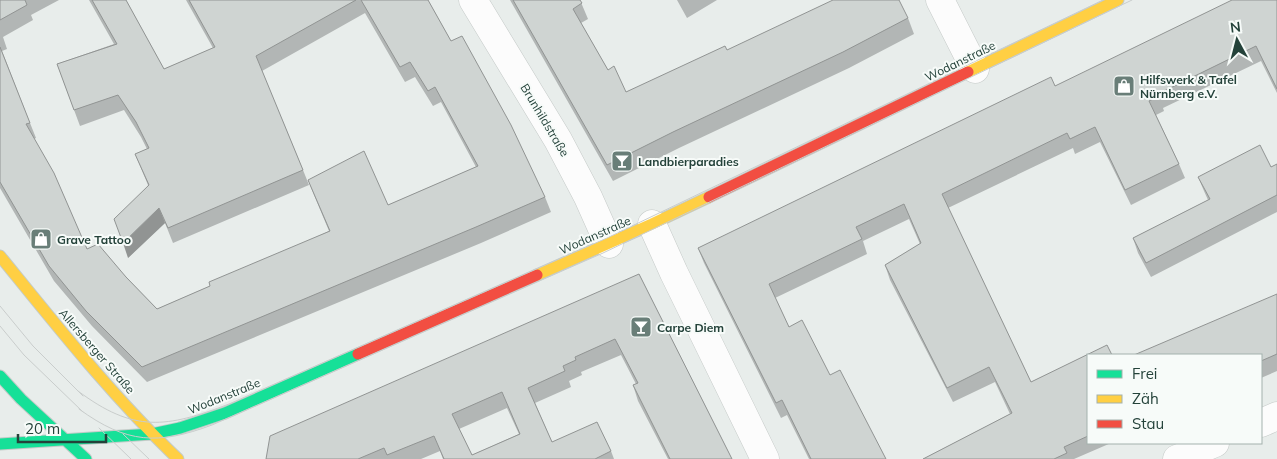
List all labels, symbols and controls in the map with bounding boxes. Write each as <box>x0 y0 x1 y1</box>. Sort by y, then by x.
north arrow <box>1212 15 1262 65</box>
text: N <box>1229 18 1242 37</box>
street label: Wodanstraße <box>922 37 998 85</box>
place label: Hilfswerk & Tafel Nürnberg e.V. <box>1140 72 1237 101</box>
shop icon: Hilfswerk & Tafel Nürnberg e.V. <box>1112 74 1136 98</box>
street label: Brunhildstraße <box>517 81 573 159</box>
bar icon: Landbierparadies <box>610 149 634 173</box>
place label: Landbierparadies <box>638 154 739 169</box>
street label: Wodanstraße <box>557 213 633 257</box>
shop icon: Grave Tattoo <box>29 227 53 251</box>
place label: Grave Tattoo <box>57 232 131 247</box>
street label: Allersberger Straße <box>56 305 138 397</box>
bar icon: Carpe Diem <box>629 315 653 339</box>
place label: Carpe Diem <box>657 320 724 335</box>
legend <box>1087 354 1262 444</box>
text: Frei <box>1132 364 1157 383</box>
street label: Wodanstraße <box>186 375 262 417</box>
text: Zäh <box>1132 389 1159 408</box>
scale bar <box>18 412 105 444</box>
text: Stau <box>1132 414 1164 433</box>
text: 20 m <box>25 419 60 438</box>

